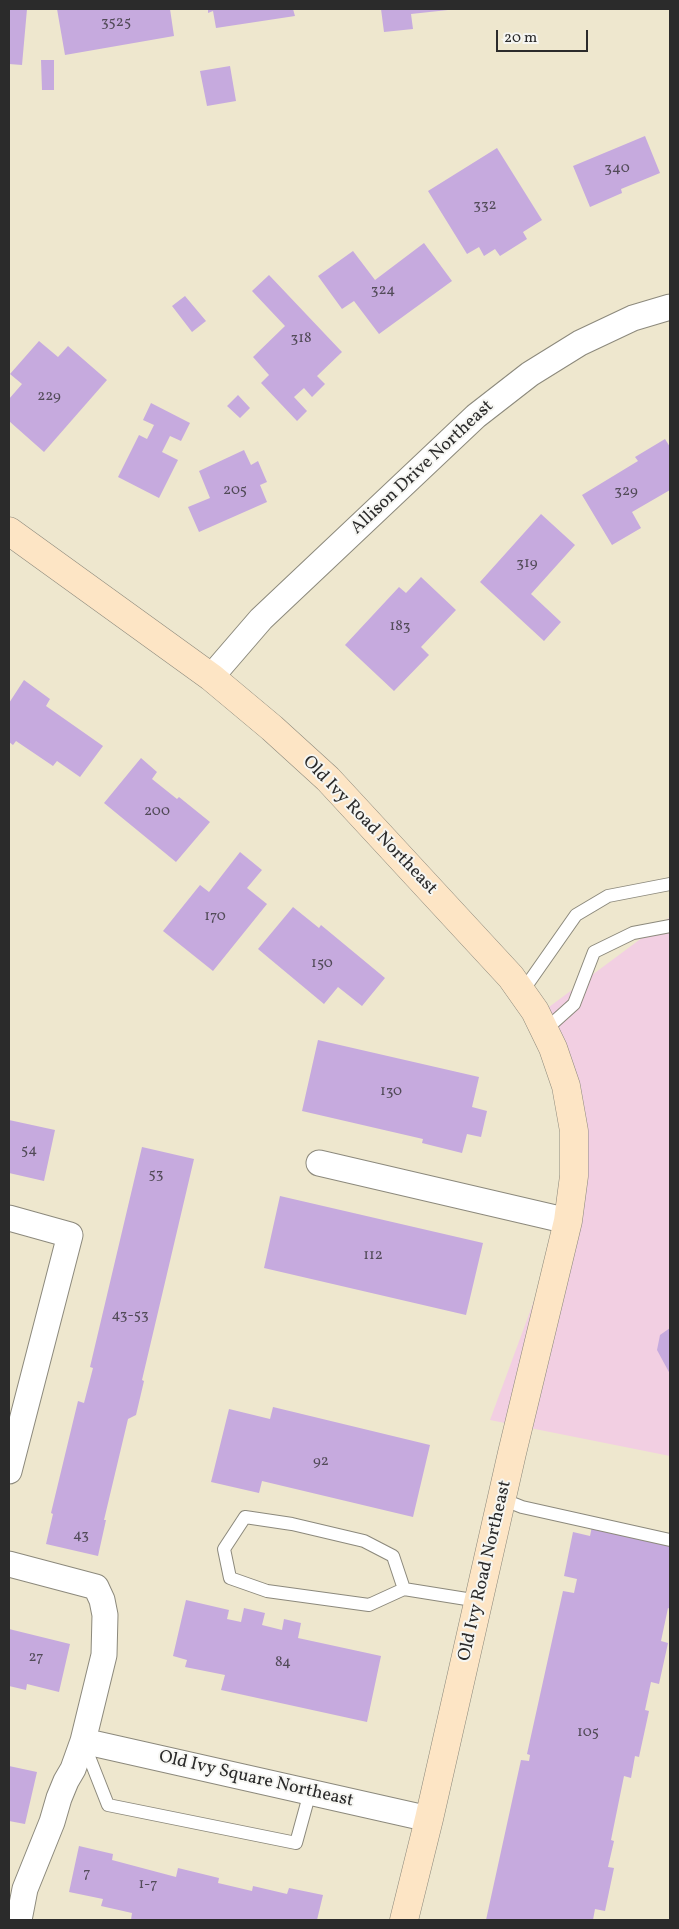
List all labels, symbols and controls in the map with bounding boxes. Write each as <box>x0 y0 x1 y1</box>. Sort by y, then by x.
house number: 3525 <box>101 14 131 32</box>
scale bar <box>499 20 592 52</box>
text: 20 m <box>504 28 537 49</box>
house number: 340 <box>604 160 630 178</box>
house number: 332 <box>473 197 497 215</box>
house number: 324 <box>371 282 395 300</box>
house number: 318 <box>290 330 312 348</box>
house number: 229 <box>37 388 61 406</box>
street label: Allison Drive Northeast <box>347 396 499 540</box>
house number: 205 <box>223 482 247 500</box>
house number: 329 <box>614 483 638 501</box>
house number: 319 <box>516 555 538 573</box>
house number: 183 <box>389 618 411 636</box>
street label: Old Ivy Road Northeast <box>297 752 441 900</box>
house number: 200 <box>144 803 170 821</box>
house number: 170 <box>204 908 226 926</box>
house number: 150 <box>311 955 333 973</box>
house number: 130 <box>380 1083 402 1101</box>
house number: 54 <box>21 1142 37 1160</box>
house number: 53 <box>149 1166 163 1184</box>
house number: 112 <box>363 1247 383 1265</box>
house number: 43-53 <box>111 1307 149 1325</box>
house number: 92 <box>313 1453 329 1471</box>
street label: Old Ivy Road Northeast <box>455 1479 517 1663</box>
house number: 43 <box>73 1527 89 1545</box>
house number: 27 <box>29 1649 43 1667</box>
house number: 84 <box>275 1654 291 1672</box>
house number: 105 <box>577 1724 599 1742</box>
street label: Old Ivy Square Northeast <box>157 1747 355 1813</box>
house number: 7 <box>83 1865 91 1883</box>
house number: 1-7 <box>139 1876 157 1894</box>

